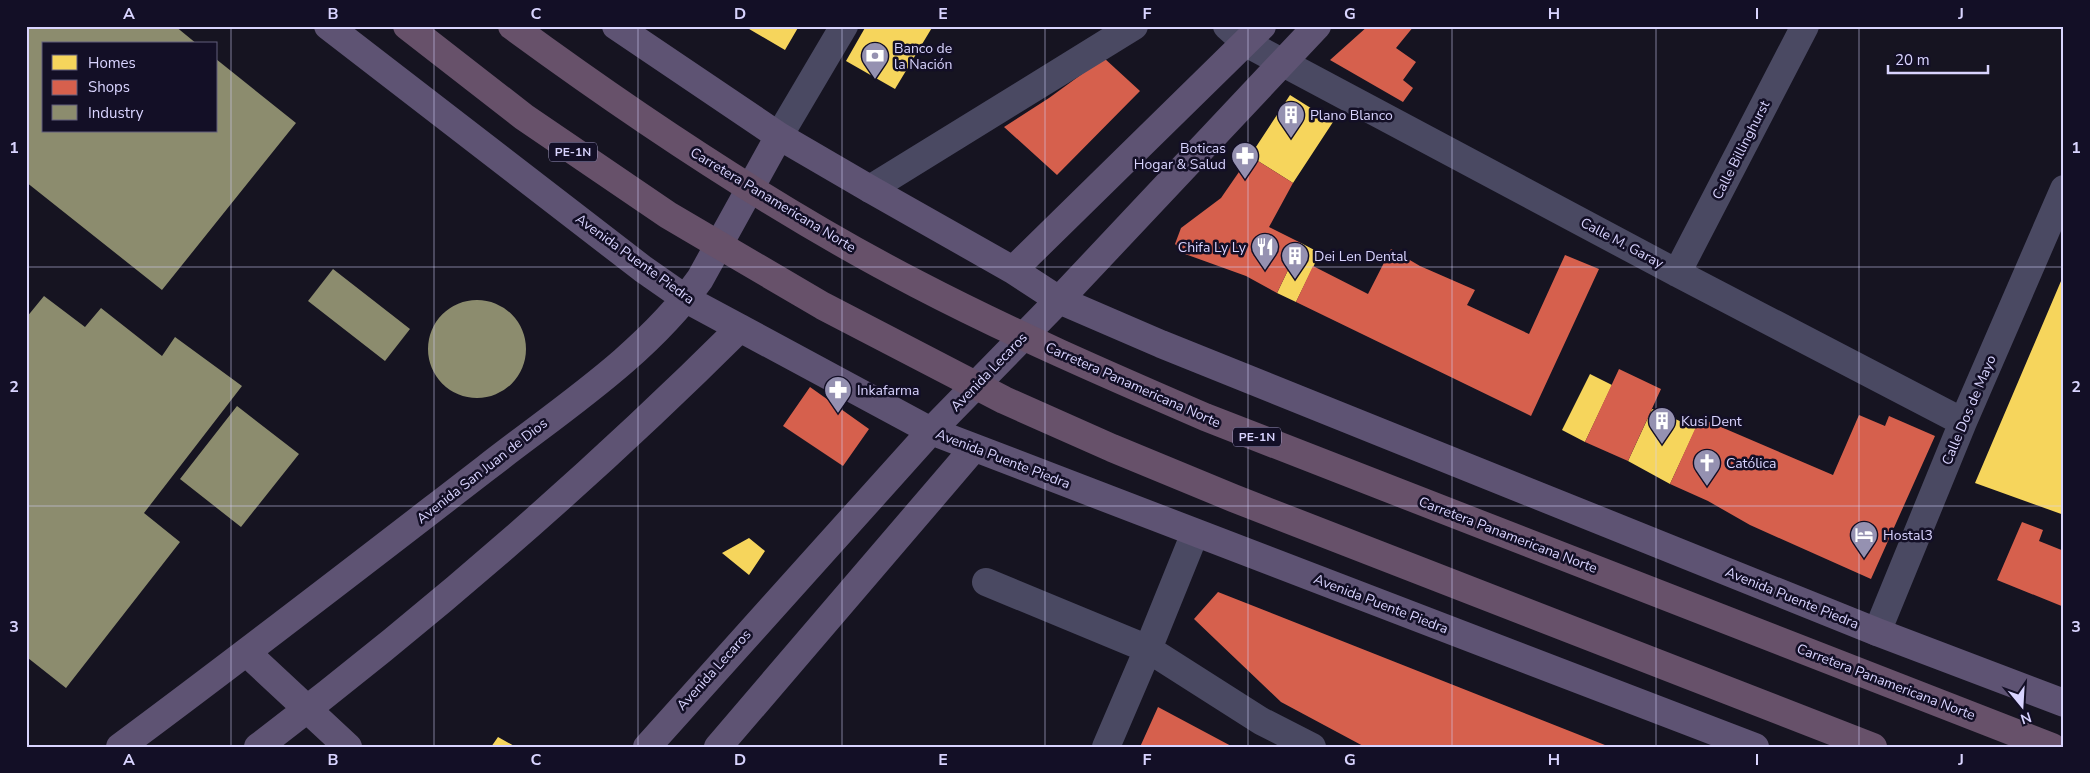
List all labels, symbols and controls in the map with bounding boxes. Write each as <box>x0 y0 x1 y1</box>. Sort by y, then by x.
text: A <box>123 3 135 25</box>
text: B <box>327 3 339 25</box>
text: C <box>531 3 542 25</box>
text: D <box>734 3 746 25</box>
text: E <box>938 3 948 25</box>
text: F <box>1143 3 1152 25</box>
text: G <box>1344 3 1356 25</box>
text: H <box>1548 3 1560 25</box>
text: I <box>1755 3 1759 25</box>
text: J <box>1957 3 1964 25</box>
place label: Banco de la Nación <box>894 39 952 74</box>
bank icon: Banco de la Nación <box>860 41 890 80</box>
legend <box>42 42 218 132</box>
scale bar <box>1888 42 1988 74</box>
text: 20 m <box>1895 50 1930 70</box>
text: Homes <box>88 53 136 73</box>
text: Shops <box>88 77 130 97</box>
street label: Calle Billinghurst <box>1708 97 1774 203</box>
building icon: Plano Blanco <box>1276 100 1306 139</box>
text: Industry <box>88 103 144 123</box>
place label: Plano Blanco <box>1310 106 1393 125</box>
text: 1 <box>9 137 19 159</box>
text: 1 <box>2071 137 2081 159</box>
place label: Boticas Hogar & Salud <box>1134 139 1226 174</box>
pharmacy icon: Boticas Hogar & Salud <box>1230 141 1260 180</box>
road number: PE-1N <box>549 142 597 162</box>
street label: Carretera Panamericana Norte <box>687 143 859 257</box>
street label: Avenida Puente Piedra <box>572 209 698 309</box>
street label: Calle M. Garay <box>1577 213 1668 273</box>
restaurant icon: Chifa Ly Ly <box>1250 232 1280 271</box>
place label: Chifa Ly Ly <box>1178 238 1247 257</box>
building icon: Dei Len Dental <box>1280 241 1310 280</box>
place label: Dei Len Dental <box>1314 247 1408 266</box>
street label: Avenida Lecaros <box>946 328 1032 416</box>
street label: Carretera Panamericana Norte <box>1042 338 1224 432</box>
street label: Calle Dos de Mayo <box>1937 352 2001 468</box>
pharmacy icon: Inkafarma <box>823 375 853 414</box>
text: 2 <box>9 376 19 398</box>
text: 2 <box>2071 376 2081 398</box>
place label: Inkafarma <box>857 381 919 400</box>
building icon: Kusi Dent <box>1647 406 1677 445</box>
place label: Kusi Dent <box>1681 412 1742 431</box>
street label: Avenida San Juan de Dios <box>413 414 552 528</box>
street label: Avenida Puente Piedra <box>933 425 1073 493</box>
road number: PE-1N <box>1233 428 1281 447</box>
church icon: Católica <box>1692 448 1722 487</box>
place label: Católica <box>1726 454 1776 473</box>
street label: Carretera Panamericana Norte <box>1416 492 1600 578</box>
hotel icon: Hostal3 <box>1849 520 1879 559</box>
place label: Hostal3 <box>1883 526 1933 545</box>
street label: Avenida Puente Piedra <box>1722 562 1862 634</box>
street label: Avenida Puente Piedra <box>1311 570 1451 638</box>
text: 3 <box>9 616 19 638</box>
text: 3 <box>2071 616 2081 638</box>
street label: Avenida Lecaros <box>672 625 756 715</box>
street label: Carretera Panamericana Norte <box>1794 639 1978 725</box>
north arrow <box>1998 680 2048 730</box>
text: N <box>2018 707 2034 729</box>
text: A <box>123 749 135 771</box>
text: B <box>327 749 339 771</box>
text: C <box>531 749 542 771</box>
text: D <box>734 749 746 771</box>
text: E <box>938 749 948 771</box>
text: F <box>1143 749 1152 771</box>
text: G <box>1344 749 1356 771</box>
text: H <box>1548 749 1560 771</box>
text: I <box>1755 749 1759 771</box>
text: J <box>1957 749 1964 771</box>

